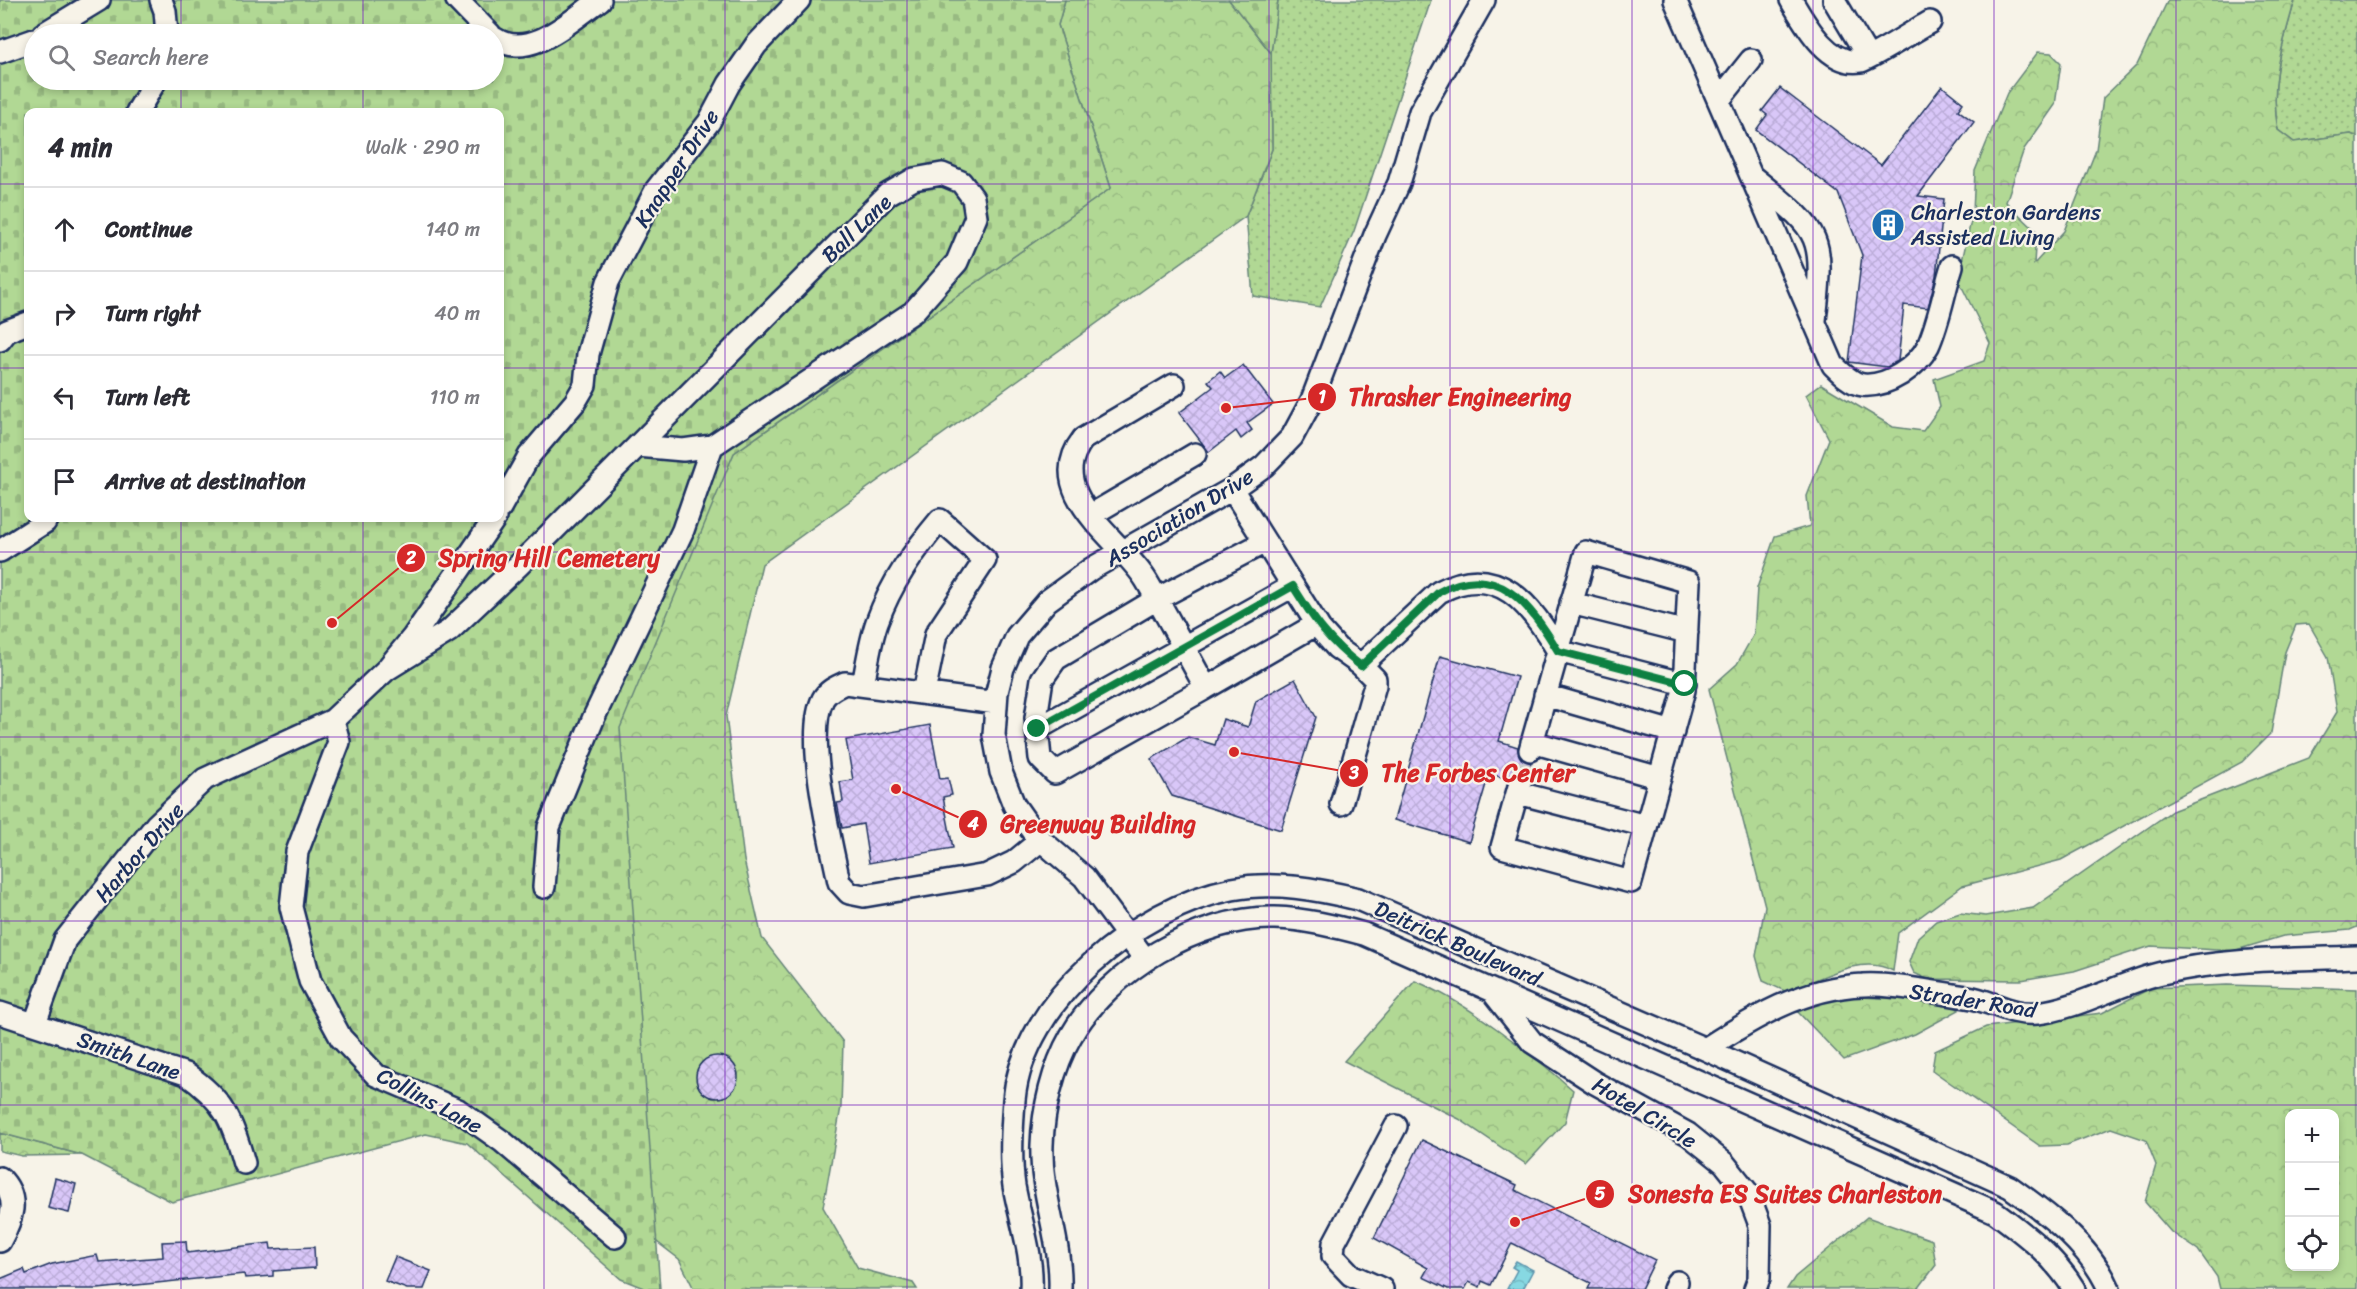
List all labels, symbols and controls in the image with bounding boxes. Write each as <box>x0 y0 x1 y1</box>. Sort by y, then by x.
search box <box>24 24 504 90</box>
text: Search here <box>93 38 209 77</box>
icon: search <box>45 41 78 74</box>
street label: Knapper Drive <box>623 101 730 236</box>
text: 4 min <box>48 124 112 170</box>
text: Walk · 290 m <box>365 130 480 165</box>
street label: Ball Lane <box>812 184 901 273</box>
place label: Charleston Gardens Assisted Living <box>1910 193 2102 257</box>
building icon: Charleston Gardens Assisted Living <box>1870 207 1906 243</box>
text: Continue <box>105 210 193 249</box>
text: 140 m <box>426 212 480 247</box>
icon: ahead <box>48 213 81 246</box>
text: Turn right <box>105 294 200 333</box>
text: 40 m <box>434 296 480 331</box>
icon: right <box>48 297 81 330</box>
callout: Thrasher Engineering <box>1307 376 1583 418</box>
text: Thrasher Engineering <box>1349 376 1571 418</box>
text: Turn left <box>105 378 190 417</box>
text: 110 m <box>430 380 480 415</box>
icon: left <box>48 381 81 414</box>
text: 1 <box>1318 381 1326 413</box>
street label: Association Drive <box>1096 457 1261 578</box>
text: Arrive at destination <box>105 462 306 501</box>
icon: arrive <box>48 465 81 498</box>
callout: Spring Hill Cemetery <box>396 537 672 579</box>
text: Spring Hill Cemetery <box>437 537 660 579</box>
text: 2 <box>405 542 417 574</box>
route start <box>1671 670 1697 696</box>
route end <box>1023 715 1049 741</box>
callout: The Forbes Center <box>1339 752 1587 794</box>
text: The Forbes Center <box>1381 752 1577 794</box>
text: 3 <box>1348 757 1359 789</box>
street label: Harbor Drive <box>84 793 194 912</box>
callout: Greenway Building <box>958 803 1208 845</box>
text: Greenway Building <box>1000 803 1196 845</box>
text: 4 <box>966 808 979 840</box>
street label: Deitrick Boulevard <box>1368 889 1549 998</box>
street label: Strader Road <box>1907 971 2041 1030</box>
street label: Smith Lane <box>72 1020 186 1092</box>
street label: Collins Lane <box>370 1056 490 1145</box>
street label: Hotel Circle <box>1585 1066 1705 1159</box>
map controls <box>2285 1109 2339 1271</box>
button: + <box>2285 1109 2339 1163</box>
button: − <box>2285 1163 2339 1217</box>
callout: Sonesta ES Suites Charleston <box>1585 1173 1954 1215</box>
text: Sonesta ES Suites Charleston <box>1627 1173 1942 1215</box>
text: 5 <box>1595 1178 1606 1210</box>
button: locate <box>2285 1217 2339 1271</box>

